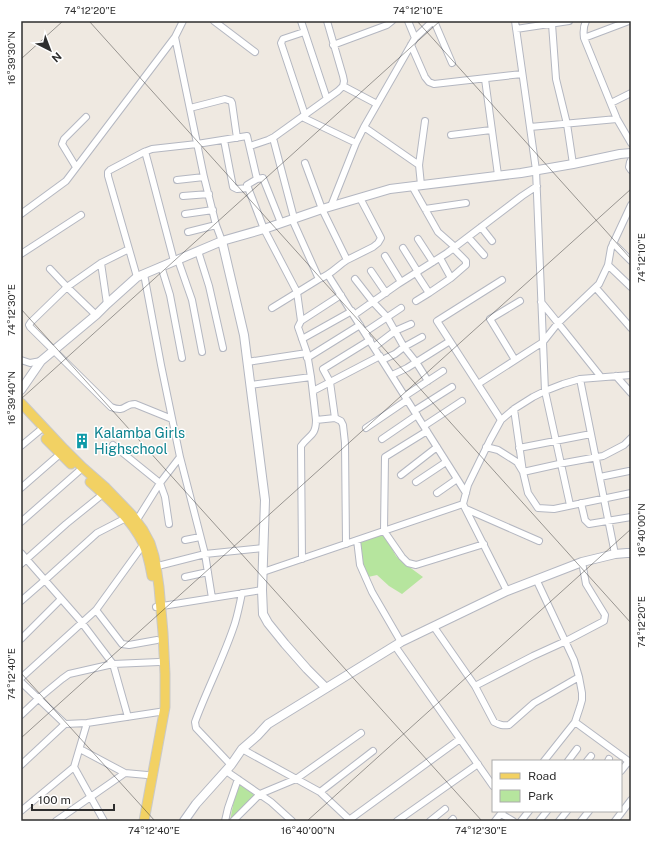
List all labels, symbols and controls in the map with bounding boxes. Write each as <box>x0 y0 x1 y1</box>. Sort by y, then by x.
text: 74°12'20"E <box>64 4 116 16</box>
text: 74°12'10"E <box>393 4 443 16</box>
north arrow <box>30 30 70 70</box>
text: 16°39'30"N <box>5 31 17 85</box>
text: N <box>49 50 64 65</box>
text: 74°12'10"E <box>635 233 647 283</box>
text: 74°12'30"E <box>5 284 17 336</box>
text: 16°39'40"N <box>5 371 17 425</box>
place label: Kalamba Girls Highschool <box>94 425 185 457</box>
building icon: Kalamba Girls Highschool <box>73 432 91 450</box>
text: 16°40'00"N <box>635 503 647 557</box>
text: 74°12'20"E <box>635 596 647 648</box>
text: 74°12'40"E <box>5 648 17 700</box>
legend <box>492 760 622 812</box>
text: Road <box>528 769 556 783</box>
scale bar <box>32 786 114 812</box>
text: Park <box>528 789 554 803</box>
text: 100 m <box>38 793 71 807</box>
text: 74°12'40"E <box>128 824 180 836</box>
text: 16°40'00"N <box>281 824 335 836</box>
text: 74°12'30"E <box>455 824 507 836</box>

